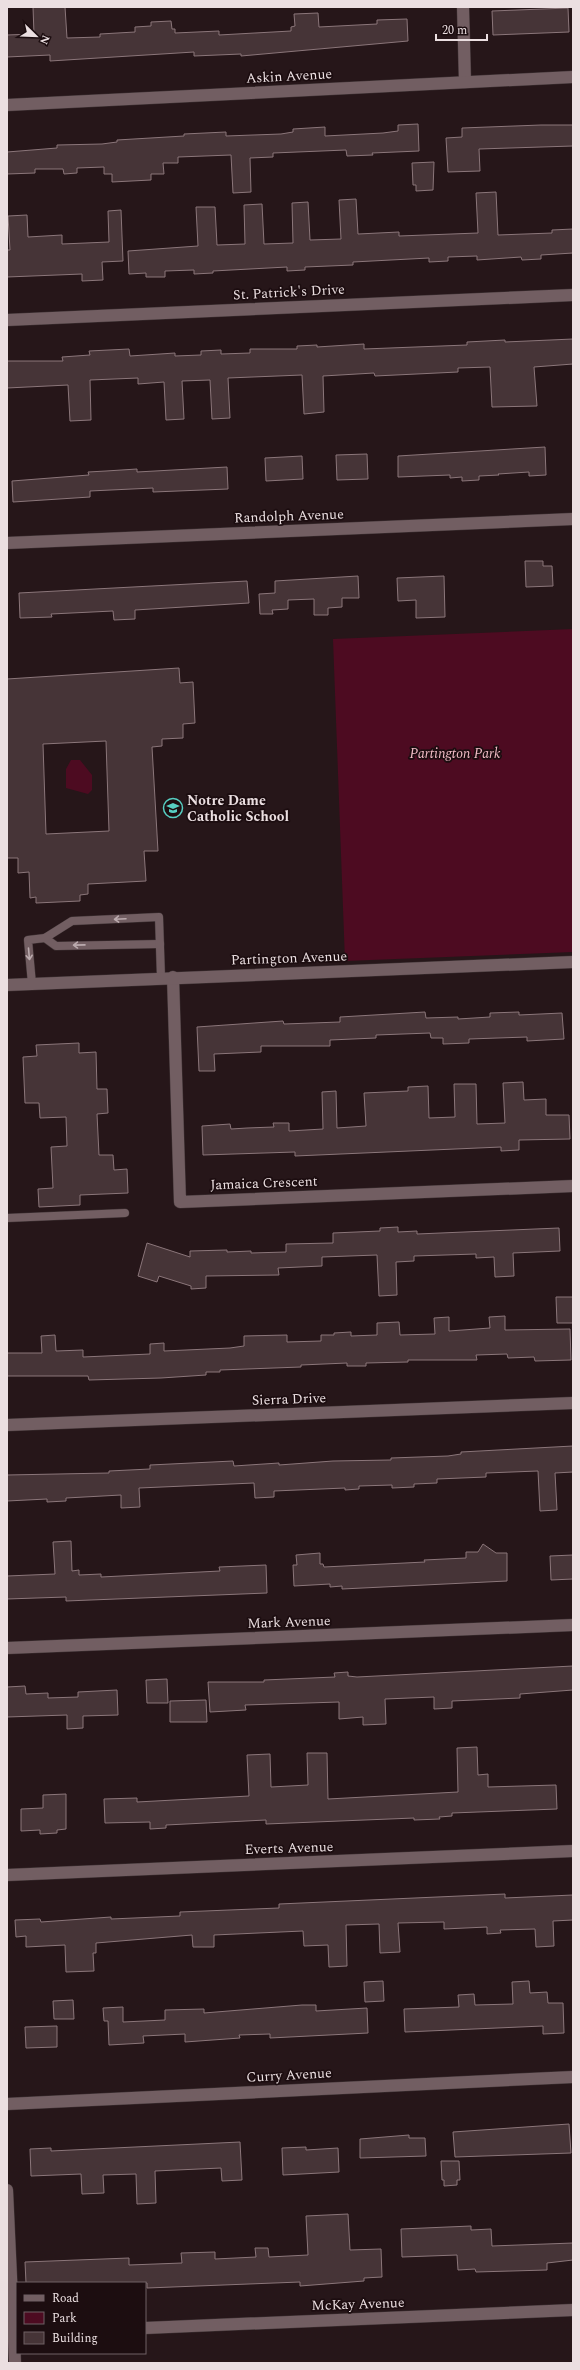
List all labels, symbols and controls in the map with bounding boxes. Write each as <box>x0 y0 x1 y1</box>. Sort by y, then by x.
north arrow <box>16 16 56 56</box>
scale bar <box>436 16 487 42</box>
text: 20 m <box>442 21 467 40</box>
text: N <box>35 32 54 47</box>
street label: Askin Avenue <box>245 63 333 89</box>
street label: St. Patrick's Drive <box>233 279 346 305</box>
street label: Randolph Avenue <box>234 504 344 528</box>
park label: Partington Park <box>410 743 501 764</box>
place label: Notre Dame Catholic School <box>187 790 289 827</box>
school or university icon: Notre Dame Catholic School <box>162 797 184 819</box>
one-way arrow <box>114 915 127 922</box>
one-way arrow <box>73 942 86 949</box>
street label: Partington Avenue <box>230 945 348 971</box>
one-way arrow <box>26 947 33 960</box>
street label: Jamaica Crescent <box>210 1171 318 1195</box>
street label: Sierra Drive <box>251 1387 327 1411</box>
street label: Mark Avenue <box>247 1610 331 1634</box>
street label: Everts Avenue <box>244 1836 334 1860</box>
street label: Curry Avenue <box>246 2062 332 2088</box>
legend <box>16 2282 146 2354</box>
text: Road <box>52 2289 79 2308</box>
street label: McKay Avenue <box>311 2292 405 2316</box>
text: Park <box>52 2309 77 2328</box>
text: Building <box>52 2329 98 2348</box>

